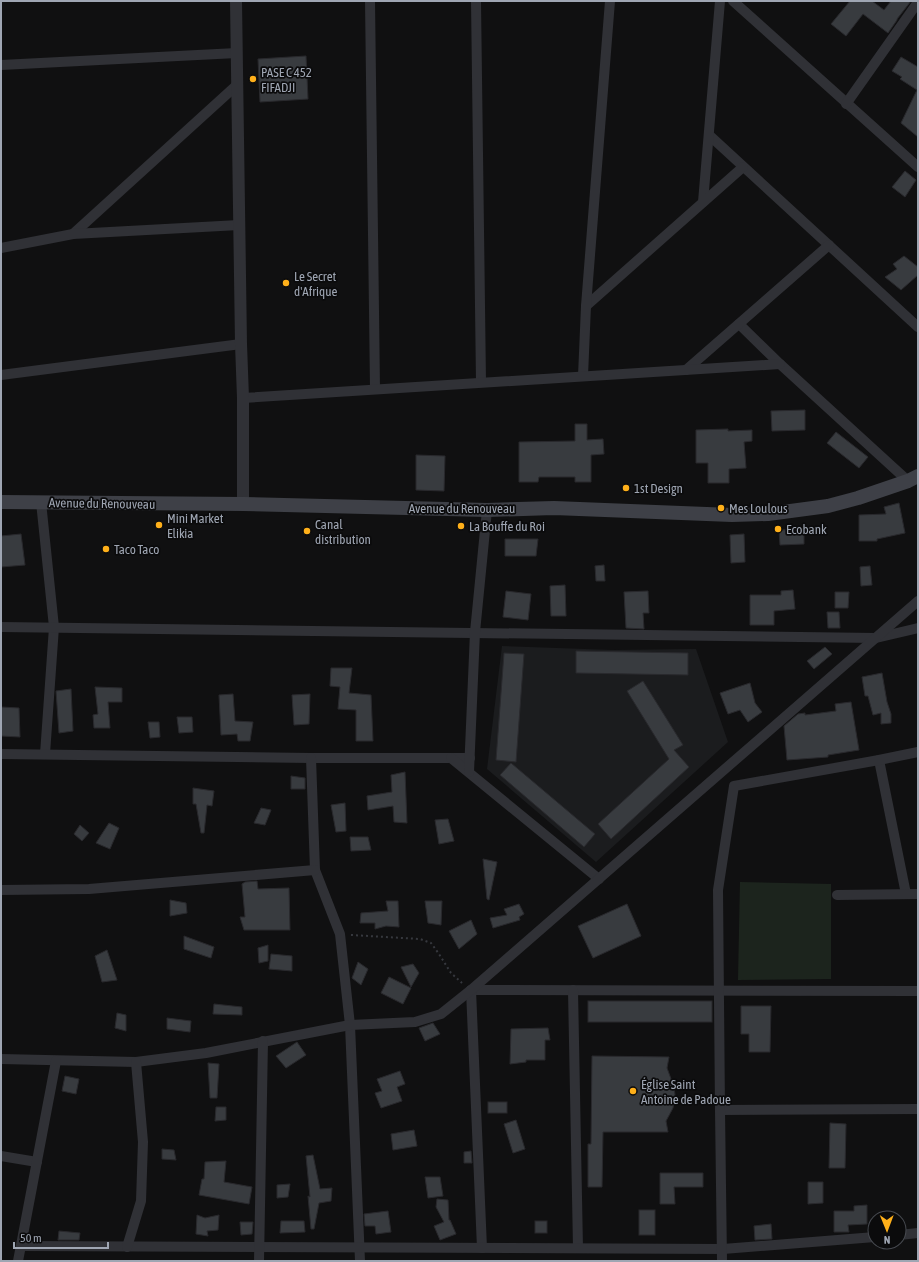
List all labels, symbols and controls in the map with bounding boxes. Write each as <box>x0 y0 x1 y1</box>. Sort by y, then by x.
place label: PASE C 452 FIFADJI <box>261 65 312 95</box>
marker: PASE C 452 FIFADJI <box>248 74 258 84</box>
place label: Le Secret d'Afrique <box>294 269 338 299</box>
marker: Le Secret d'Afrique <box>281 278 291 288</box>
place label: 1st Design <box>634 481 683 496</box>
marker: 1st Design <box>621 483 631 493</box>
street label: Avenue du Renouveau <box>49 495 155 512</box>
street label: Avenue du Renouveau <box>409 501 515 516</box>
place label: Mes Loulous <box>729 501 788 516</box>
marker: Mes Loulous <box>716 503 726 513</box>
place label: Mini Market Elikia <box>167 511 224 541</box>
place label: Canal distribution <box>315 517 371 547</box>
place label: La Bouffe du Roi <box>469 519 545 534</box>
marker: Mini Market Elikia <box>154 520 164 530</box>
marker: La Bouffe du Roi <box>456 521 466 531</box>
place label: Ecobank <box>786 522 827 537</box>
marker: Ecobank <box>773 524 783 534</box>
marker: Canal distribution <box>302 526 312 536</box>
place label: Taco Taco <box>114 542 159 557</box>
marker: Taco Taco <box>101 544 111 554</box>
place label: Église Saint Antoine de Padoue <box>641 1077 731 1107</box>
marker: Église Saint Antoine de Padoue <box>628 1086 638 1096</box>
north arrow <box>867 1210 907 1250</box>
scale bar <box>14 1224 108 1250</box>
text: 50 m <box>20 1231 42 1245</box>
text: N <box>884 1234 891 1246</box>

